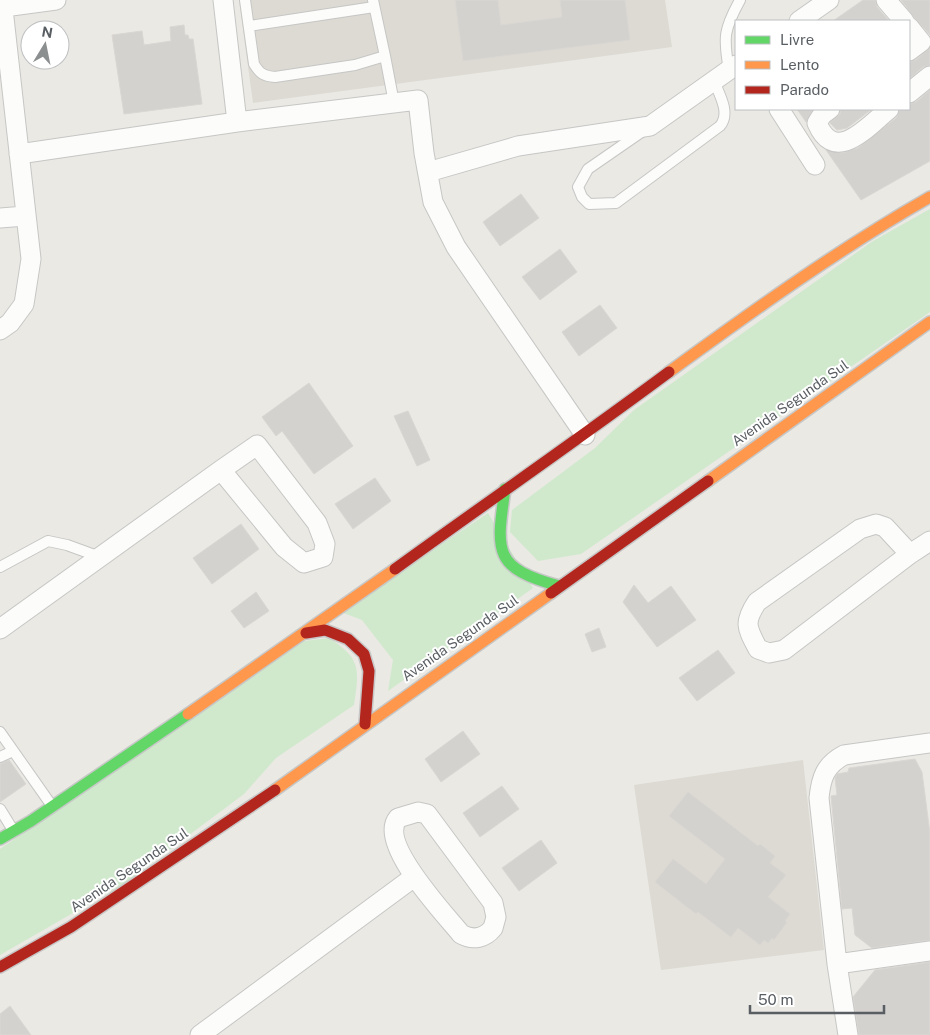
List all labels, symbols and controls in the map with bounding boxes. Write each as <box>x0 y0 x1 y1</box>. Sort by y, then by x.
north arrow <box>20 20 70 70</box>
legend <box>735 20 910 110</box>
text: N <box>40 23 54 41</box>
text: Livre <box>780 31 814 48</box>
text: Lento <box>780 56 819 73</box>
text: Parado <box>780 81 829 98</box>
street label: Avenida Segunda Sul <box>729 357 851 449</box>
street label: Avenida Segunda Sul <box>399 592 521 684</box>
street label: Avenida Segunda Sul <box>67 825 191 915</box>
scale bar <box>750 982 884 1014</box>
text: 50 m <box>758 991 793 1008</box>

